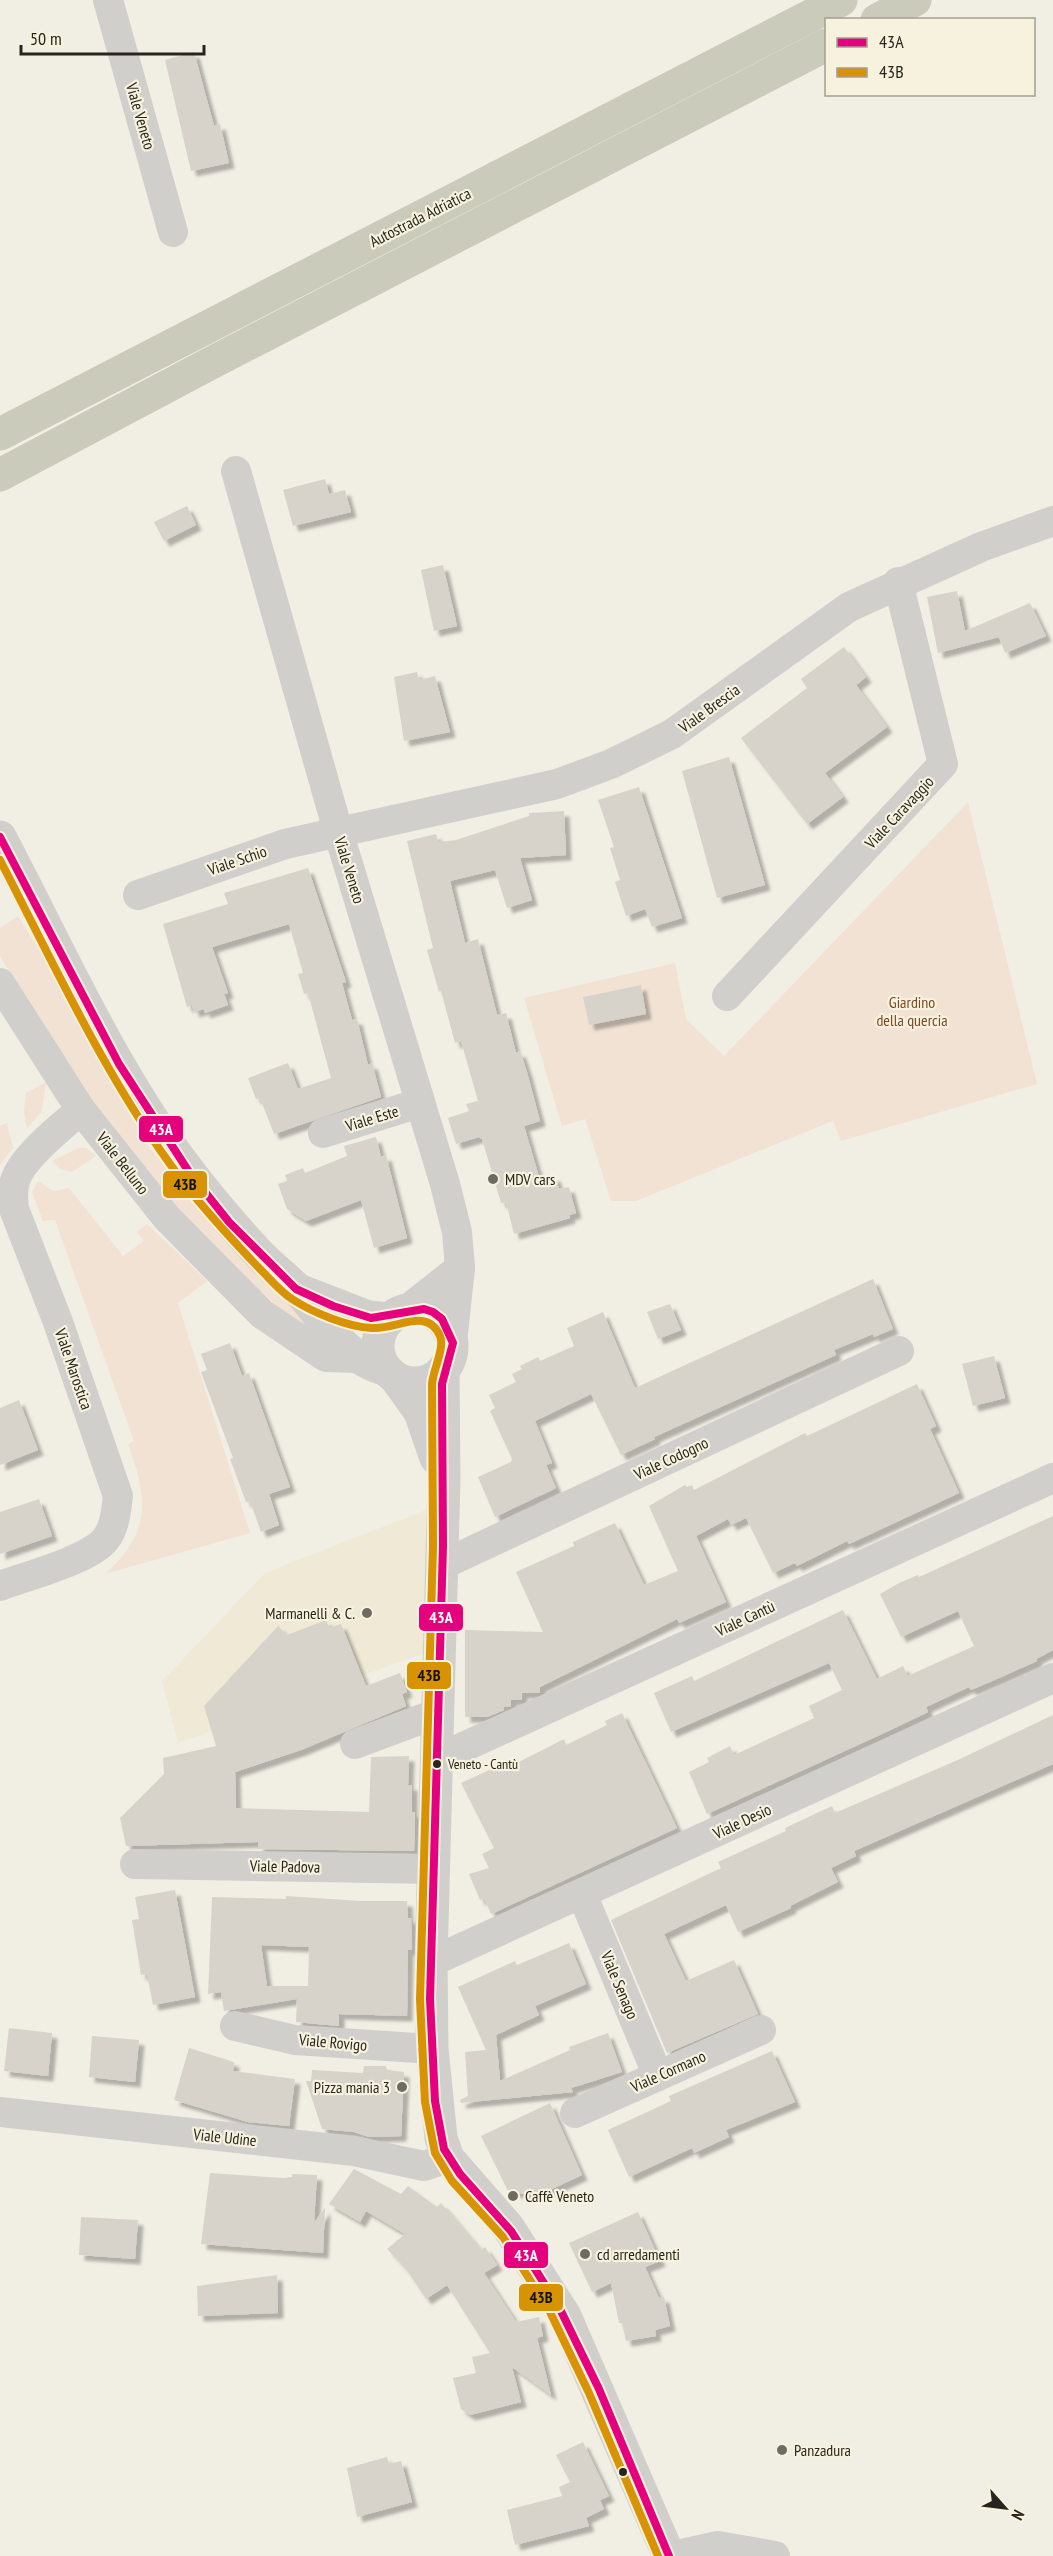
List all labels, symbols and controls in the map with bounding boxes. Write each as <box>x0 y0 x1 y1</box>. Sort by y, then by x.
scale bar <box>21 18 204 56</box>
legend <box>825 18 1035 96</box>
text: 50 m <box>30 27 62 50</box>
text: 43A <box>879 30 904 53</box>
text: 43B <box>879 60 904 83</box>
street label: Viale Veneto <box>122 79 160 152</box>
street label: Autostrada Adriatica <box>366 183 474 251</box>
street label: Viale Brescia <box>674 679 743 737</box>
street label: Viale Caravaggio <box>860 771 938 853</box>
street label: Viale Veneto <box>330 833 370 906</box>
street label: Viale Schio <box>204 841 269 880</box>
park label: Giardino della quercia <box>876 992 948 1030</box>
street label: Viale Este <box>342 1101 401 1136</box>
line badge: 43A <box>138 1115 184 1143</box>
text: 43A <box>149 1119 174 1139</box>
street label: Viale Belluno <box>92 1127 154 1198</box>
place label: MDV cars <box>505 1169 556 1189</box>
line badge: 43B <box>162 1170 208 1199</box>
marker: MDV cars <box>486 1172 500 1186</box>
text: 43B <box>173 1174 197 1194</box>
street label: Viale Marostica <box>50 1325 97 1412</box>
street label: Viale Codogno <box>630 1432 711 1484</box>
street label: Viale Cantù <box>711 1596 778 1641</box>
place label: Marmanelli & C. <box>265 1603 355 1623</box>
line badge: 43A <box>418 1603 464 1632</box>
marker: Marmanelli & C. <box>360 1606 374 1620</box>
text: 43A <box>429 1607 454 1627</box>
line badge: 43B <box>406 1661 452 1690</box>
text: 43B <box>417 1665 441 1685</box>
place label: Veneto - Cantù <box>447 1755 518 1773</box>
marker: Veneto - Cantù <box>431 1758 443 1770</box>
street label: Viale Desio <box>709 1799 774 1844</box>
street label: Viale Padova <box>249 1855 320 1877</box>
street label: Viale Senago <box>596 1947 643 2022</box>
street label: Viale Rovigo <box>297 2029 368 2055</box>
street label: Viale Cormano <box>627 2046 709 2097</box>
place label: Pizza mania 3 <box>314 2077 390 2097</box>
marker: Pizza mania 3 <box>395 2080 409 2094</box>
street label: Viale Udine <box>191 2124 258 2150</box>
place label: Caffè Veneto <box>525 2186 594 2206</box>
marker: Caffè Veneto <box>506 2189 520 2203</box>
line badge: 43A <box>503 2241 549 2269</box>
place label: cd arredamenti <box>597 2244 680 2264</box>
text: 43A <box>514 2245 539 2265</box>
marker: cd arredamenti <box>578 2247 592 2261</box>
line badge: 43B <box>518 2283 564 2312</box>
text: 43B <box>529 2287 553 2307</box>
place label: Panzadura <box>794 2440 851 2460</box>
marker: Panzadura <box>775 2443 789 2457</box>
unlabelled marker <box>617 2466 629 2478</box>
north arrow <box>975 2478 1035 2538</box>
text: N <box>1007 2507 1029 2524</box>

